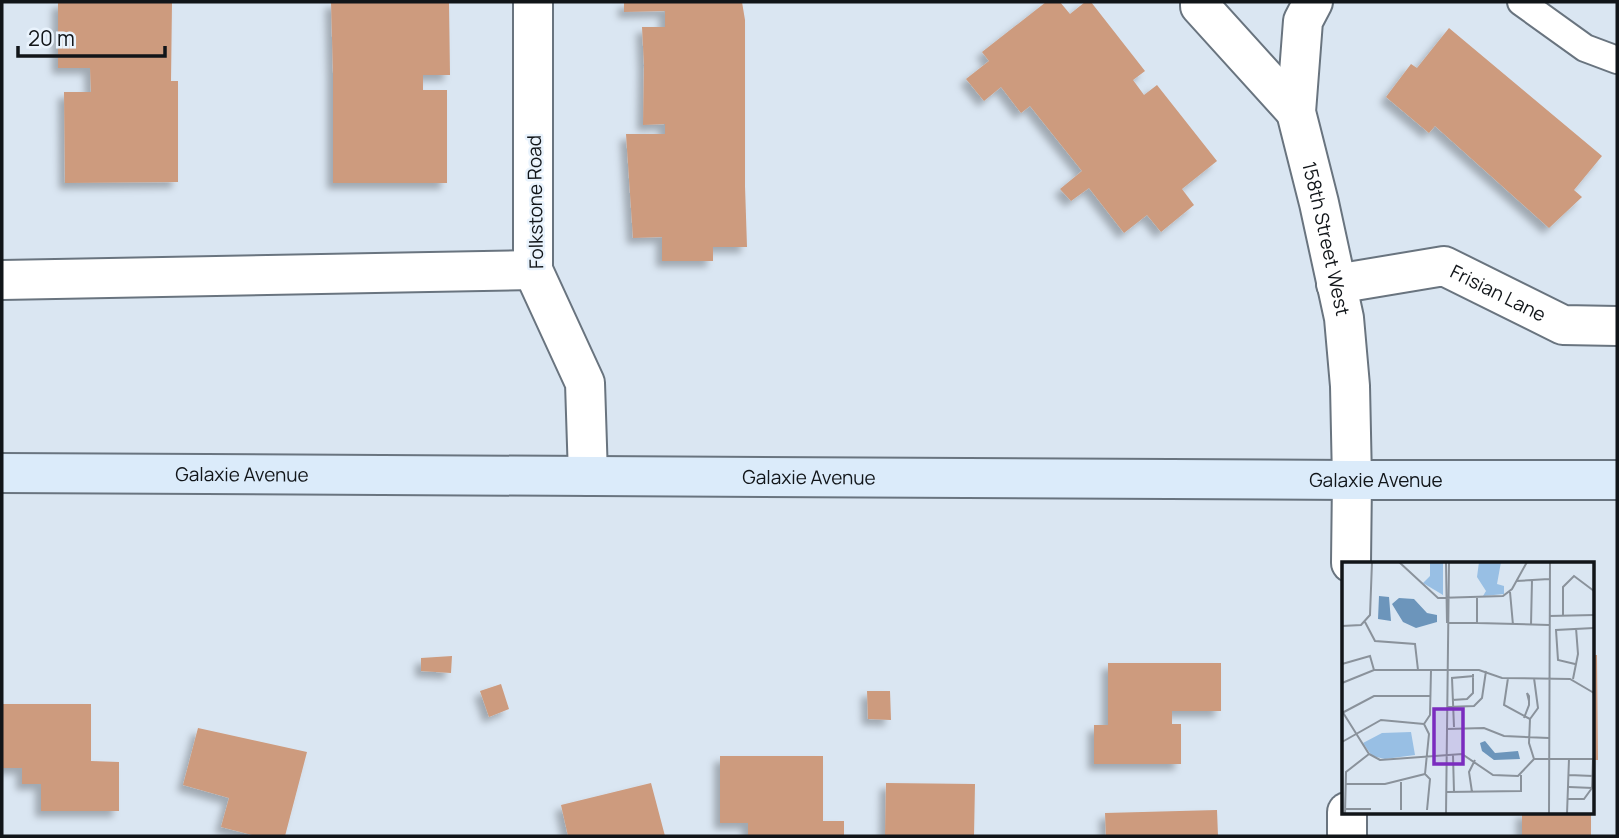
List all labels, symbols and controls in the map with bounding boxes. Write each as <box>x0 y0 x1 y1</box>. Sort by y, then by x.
scale bar <box>18 14 164 58</box>
text: 20 m <box>28 24 75 52</box>
street label: Folkstone Road <box>521 135 549 269</box>
street label: 158th Street West <box>1296 159 1356 318</box>
street label: Frisian Lane <box>1446 258 1550 328</box>
street label: Galaxie Avenue <box>175 461 309 488</box>
street label: Galaxie Avenue <box>742 464 876 491</box>
street label: Galaxie Avenue <box>1309 467 1443 493</box>
inset map <box>1342 562 1594 814</box>

